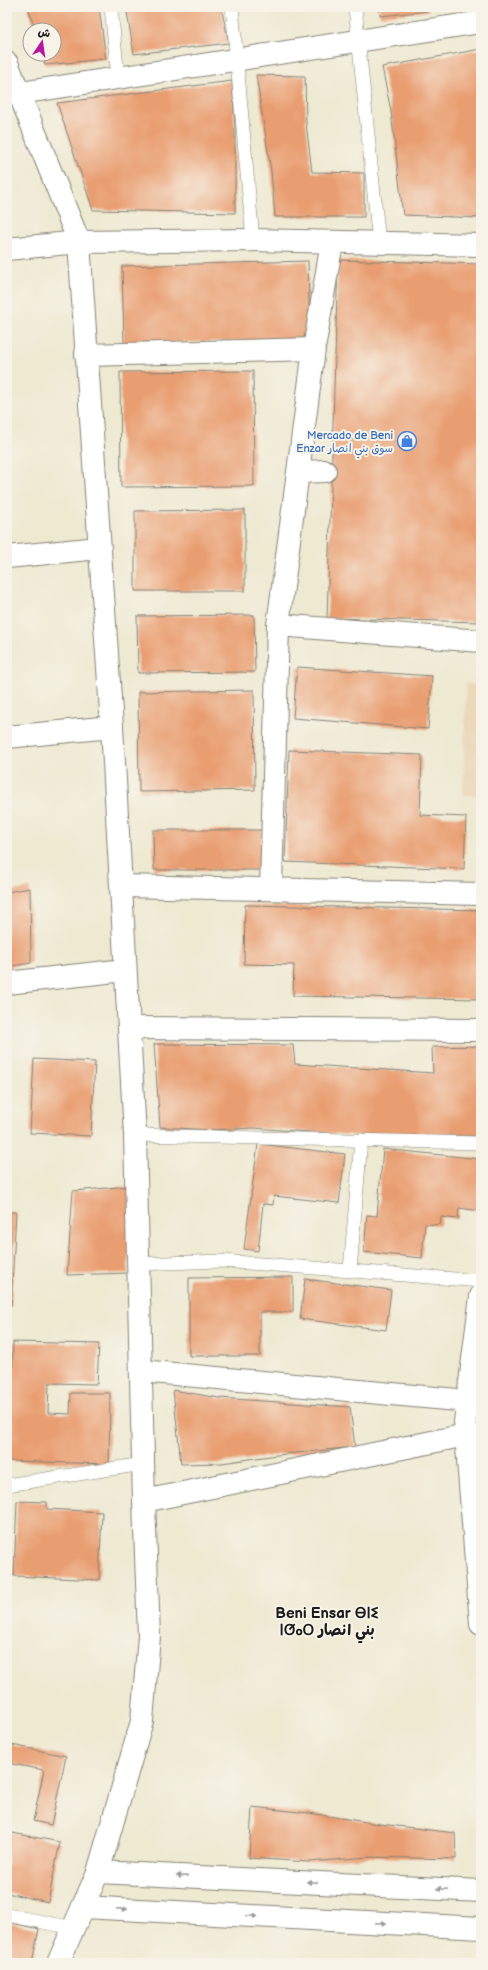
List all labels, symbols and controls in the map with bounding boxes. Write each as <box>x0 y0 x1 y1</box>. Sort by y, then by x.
north arrow <box>22 22 62 62</box>
text: ش <box>37 25 51 40</box>
place label: Mercado de Beni Enzar سوق بني انصار <box>296 429 393 459</box>
shop icon: Mercado de Beni Enzar سوق بني انصار <box>396 430 418 452</box>
district label: Beni Ensar ⴱⵏⵉ ⵏⵚⴰⵔ بني انصار <box>275 1604 379 1644</box>
one-way arrow <box>176 1873 188 1880</box>
one-way arrow <box>306 1879 318 1886</box>
one-way arrow <box>436 1885 448 1892</box>
one-way arrow <box>116 1906 128 1913</box>
one-way arrow <box>246 1913 259 1919</box>
one-way arrow <box>375 1920 388 1926</box>

